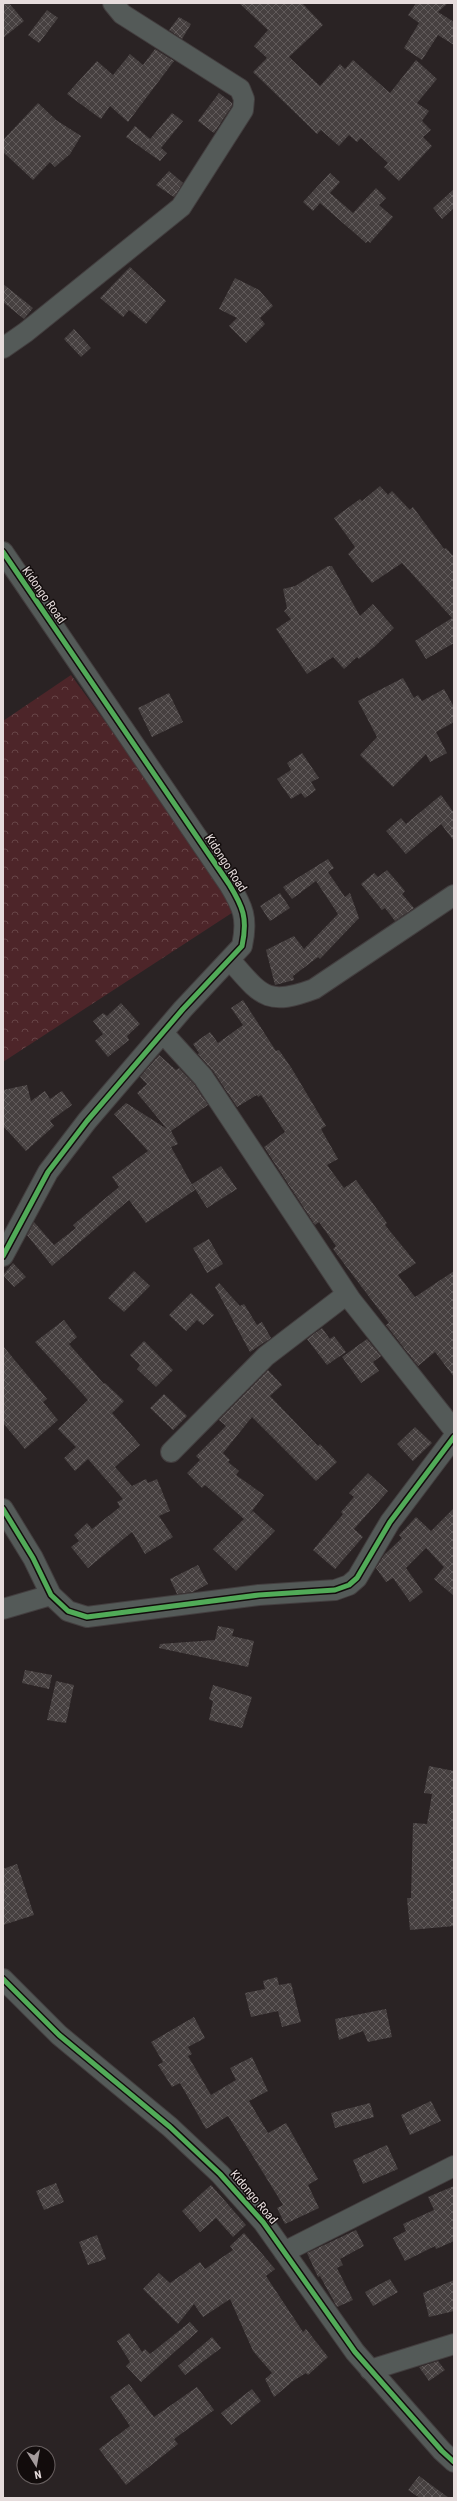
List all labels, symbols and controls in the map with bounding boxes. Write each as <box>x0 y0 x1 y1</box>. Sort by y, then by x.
street label: Kidongo Road <box>19 564 69 626</box>
street label: Kidongo Road <box>202 832 250 894</box>
street label: Kidongo Road <box>227 2167 281 2227</box>
north arrow <box>16 2445 56 2485</box>
text: N <box>33 2467 42 2481</box>

